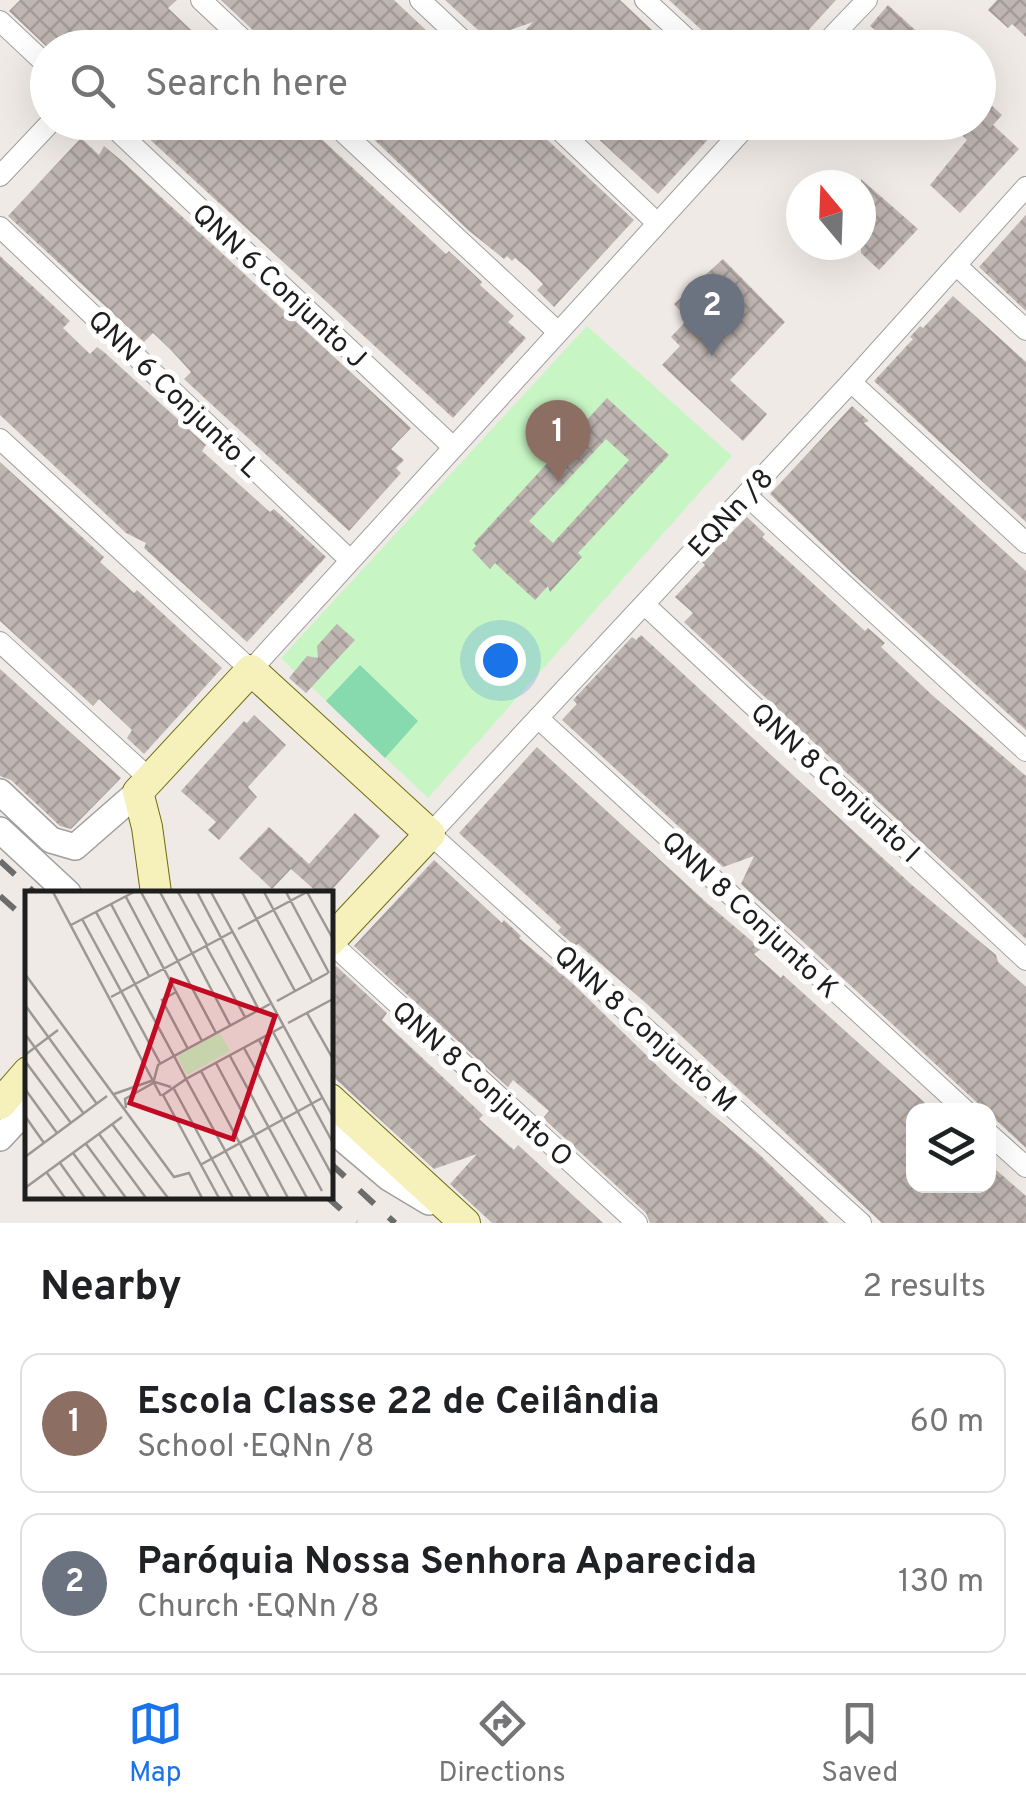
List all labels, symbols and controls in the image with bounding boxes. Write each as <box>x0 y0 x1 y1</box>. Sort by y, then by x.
search box <box>30 30 996 140</box>
icon: search <box>65 58 120 113</box>
text: Search here <box>145 61 348 110</box>
north arrow <box>786 170 876 260</box>
street label: QNN 6 Conjunto J <box>183 197 373 378</box>
pin: 2 <box>680 274 744 356</box>
street label: QNN 6 Conjunto L <box>79 303 267 487</box>
pin: 1 <box>526 400 590 482</box>
street label: EQNn /8 <box>682 462 783 566</box>
your location <box>475 635 526 686</box>
street label: QNN 8 Conjunto I <box>741 696 926 872</box>
street label: QNN 8 Conjunto K <box>653 825 845 1008</box>
inset map <box>25 891 332 1198</box>
street label: QNN 8 Conjunto M <box>545 939 743 1122</box>
street label: QNN 8 Conjunto O <box>383 994 579 1176</box>
map controls <box>906 1103 996 1193</box>
button: layers <box>906 1103 996 1193</box>
text: Nearby <box>40 1262 182 1315</box>
text: 2 results <box>862 1268 986 1308</box>
text: Escola Classe 22 de Ceilândia <box>137 1379 660 1428</box>
text: 1 <box>68 1403 81 1443</box>
text: 60 m <box>910 1403 984 1443</box>
text: School · EQNn /8 <box>137 1428 375 1468</box>
text: Paróquia Nossa Senhora Aparecida <box>137 1539 757 1588</box>
text: 2 <box>65 1563 84 1603</box>
text: 130 m <box>898 1563 984 1603</box>
text: Church · EQNn /8 <box>137 1588 379 1628</box>
tab: Map <box>128 1696 183 1792</box>
tab: Directions <box>438 1696 566 1792</box>
tab: Saved <box>821 1696 898 1792</box>

